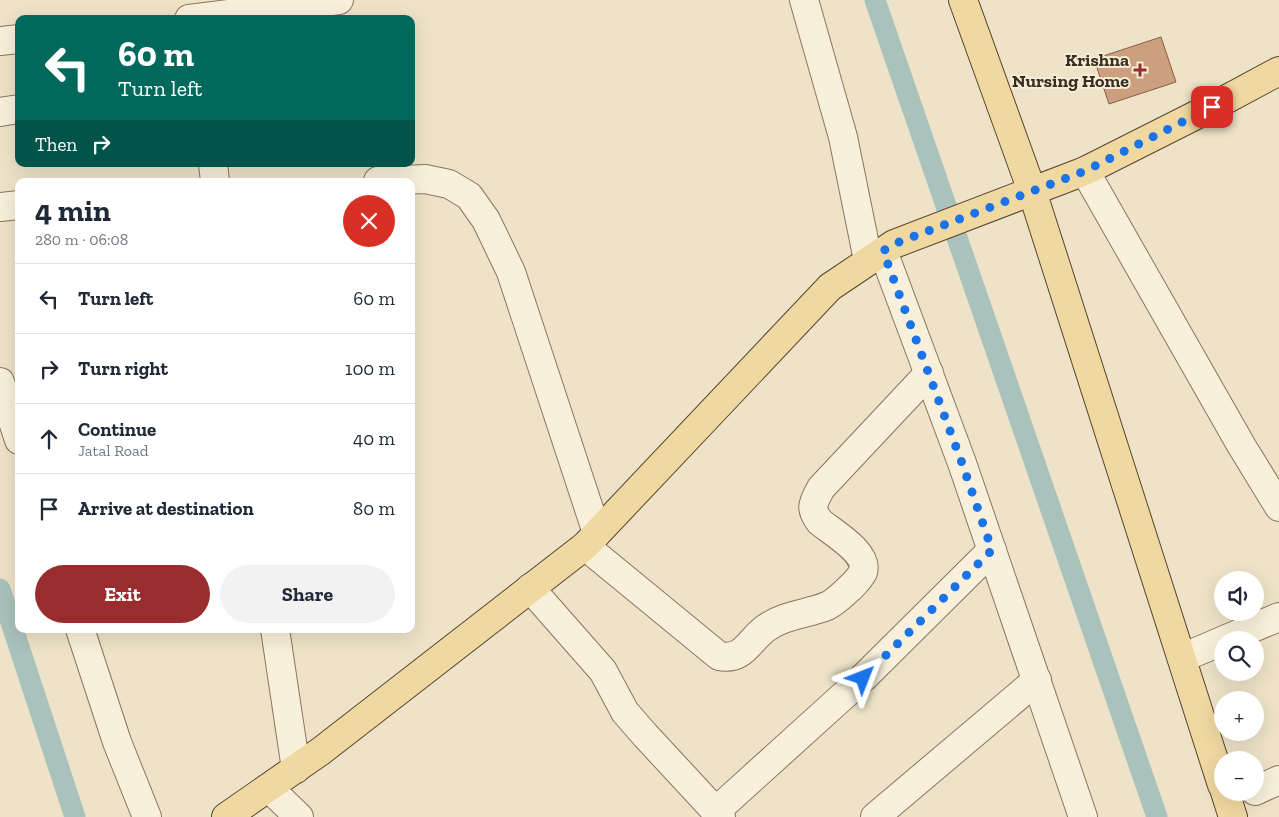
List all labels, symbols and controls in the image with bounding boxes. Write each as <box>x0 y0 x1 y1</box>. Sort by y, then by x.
text: 60 m <box>118 33 194 75</box>
icon: left <box>35 35 100 100</box>
place label: Krishna Nursing Home <box>1012 49 1129 92</box>
marker: Krishna Nursing Home <box>1133 63 1147 77</box>
text: Turn left <box>118 75 202 102</box>
pin <box>1191 86 1233 128</box>
icon: arrive <box>1198 93 1226 121</box>
icon: right <box>87 130 115 158</box>
text: Then <box>35 133 77 156</box>
text: 4 min <box>35 193 111 229</box>
button: close <box>343 195 395 247</box>
text: 280 m · 06:08 <box>35 230 128 249</box>
icon: left <box>35 285 63 313</box>
text: Turn left <box>78 287 153 310</box>
text: 60 m <box>353 287 395 310</box>
icon: right <box>35 355 63 383</box>
text: Turn right <box>78 357 168 380</box>
text: 100 m <box>345 357 395 380</box>
text: Continue <box>78 418 156 441</box>
icon: ahead <box>35 425 63 453</box>
text: 40 m <box>353 427 395 450</box>
text: Jatal Road <box>78 441 149 460</box>
icon: arrive <box>35 495 63 523</box>
text: Arrive at destination <box>78 497 254 520</box>
text: 80 m <box>353 497 395 520</box>
button: Exit <box>35 565 210 623</box>
button: Share <box>220 565 395 623</box>
map controls <box>1214 571 1264 801</box>
button: sound <box>1214 571 1264 621</box>
button: search <box>1214 631 1264 681</box>
position arrow <box>836 651 888 703</box>
button: + <box>1214 691 1264 741</box>
button: − <box>1214 751 1264 801</box>

